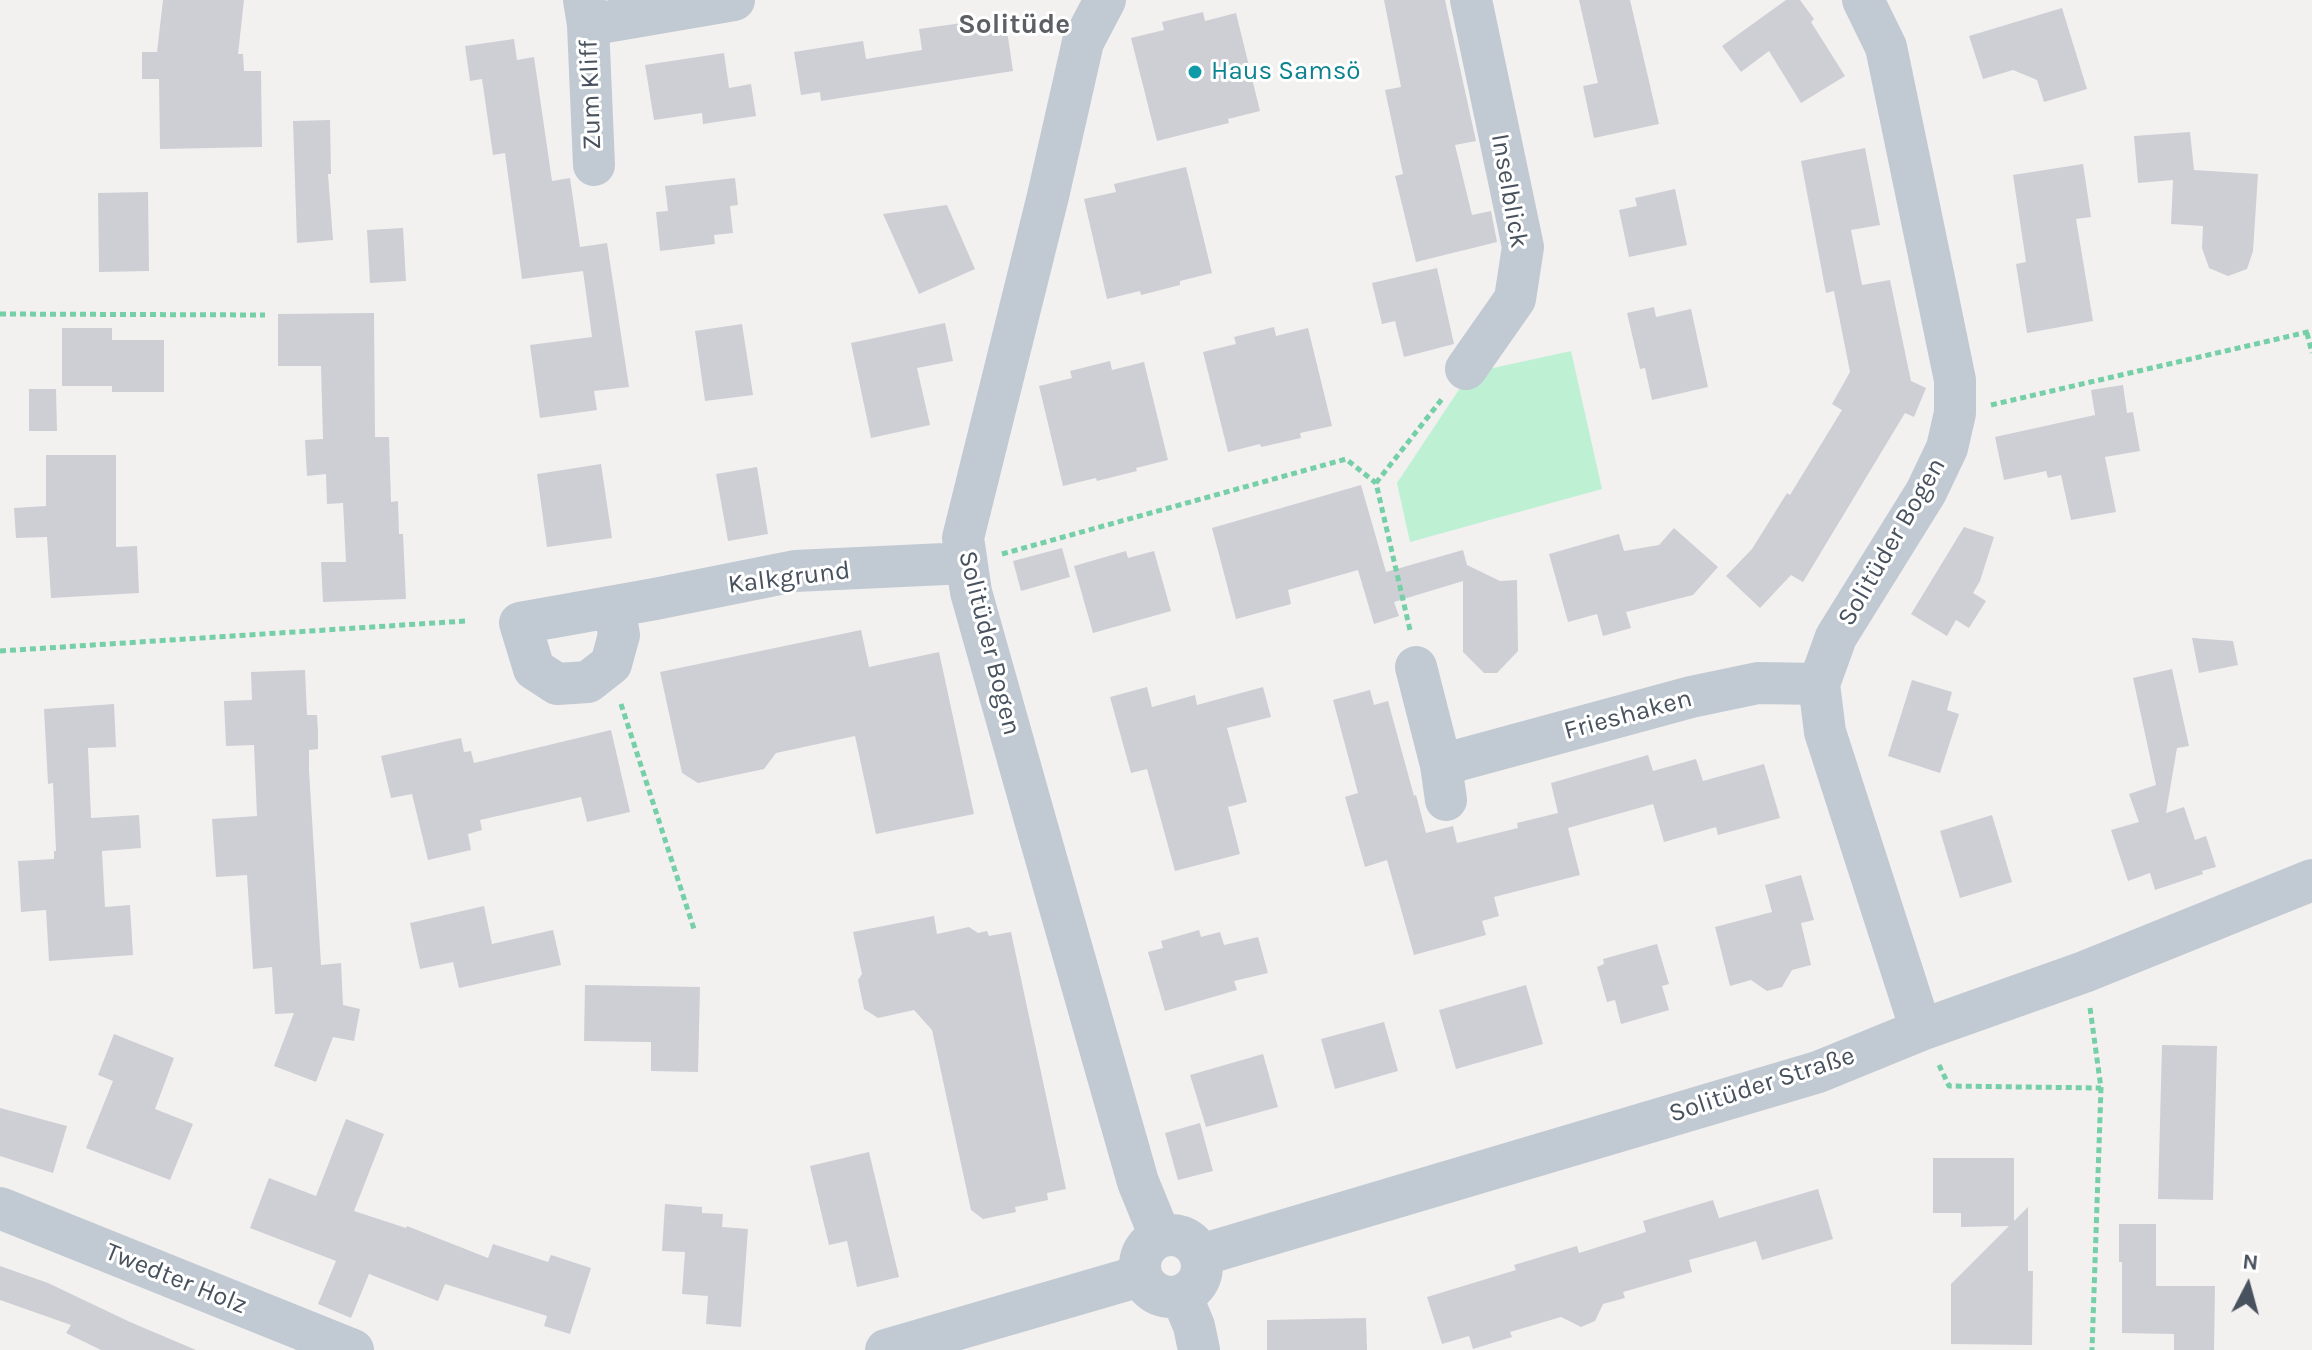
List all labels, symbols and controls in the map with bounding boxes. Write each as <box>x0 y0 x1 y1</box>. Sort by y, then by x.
district label: Solitüde <box>958 8 1070 42</box>
street label: Zum Kliff <box>573 39 609 151</box>
place label: Haus Samsö <box>1211 56 1360 88</box>
marker: Haus Samsö <box>1186 63 1204 81</box>
street label: Inselblick <box>1484 131 1534 251</box>
street label: Solitüder Bogen <box>1831 452 1953 632</box>
street label: Solitüder Bogen <box>951 548 1027 738</box>
street label: Kalkgrund <box>726 555 852 601</box>
street label: Frieshaken <box>1560 683 1696 747</box>
street label: Solitüder Straße <box>1665 1040 1859 1130</box>
street label: Twedter Holz <box>101 1236 251 1322</box>
north arrow <box>2208 1246 2288 1326</box>
text: N <box>2241 1248 2260 1276</box>

